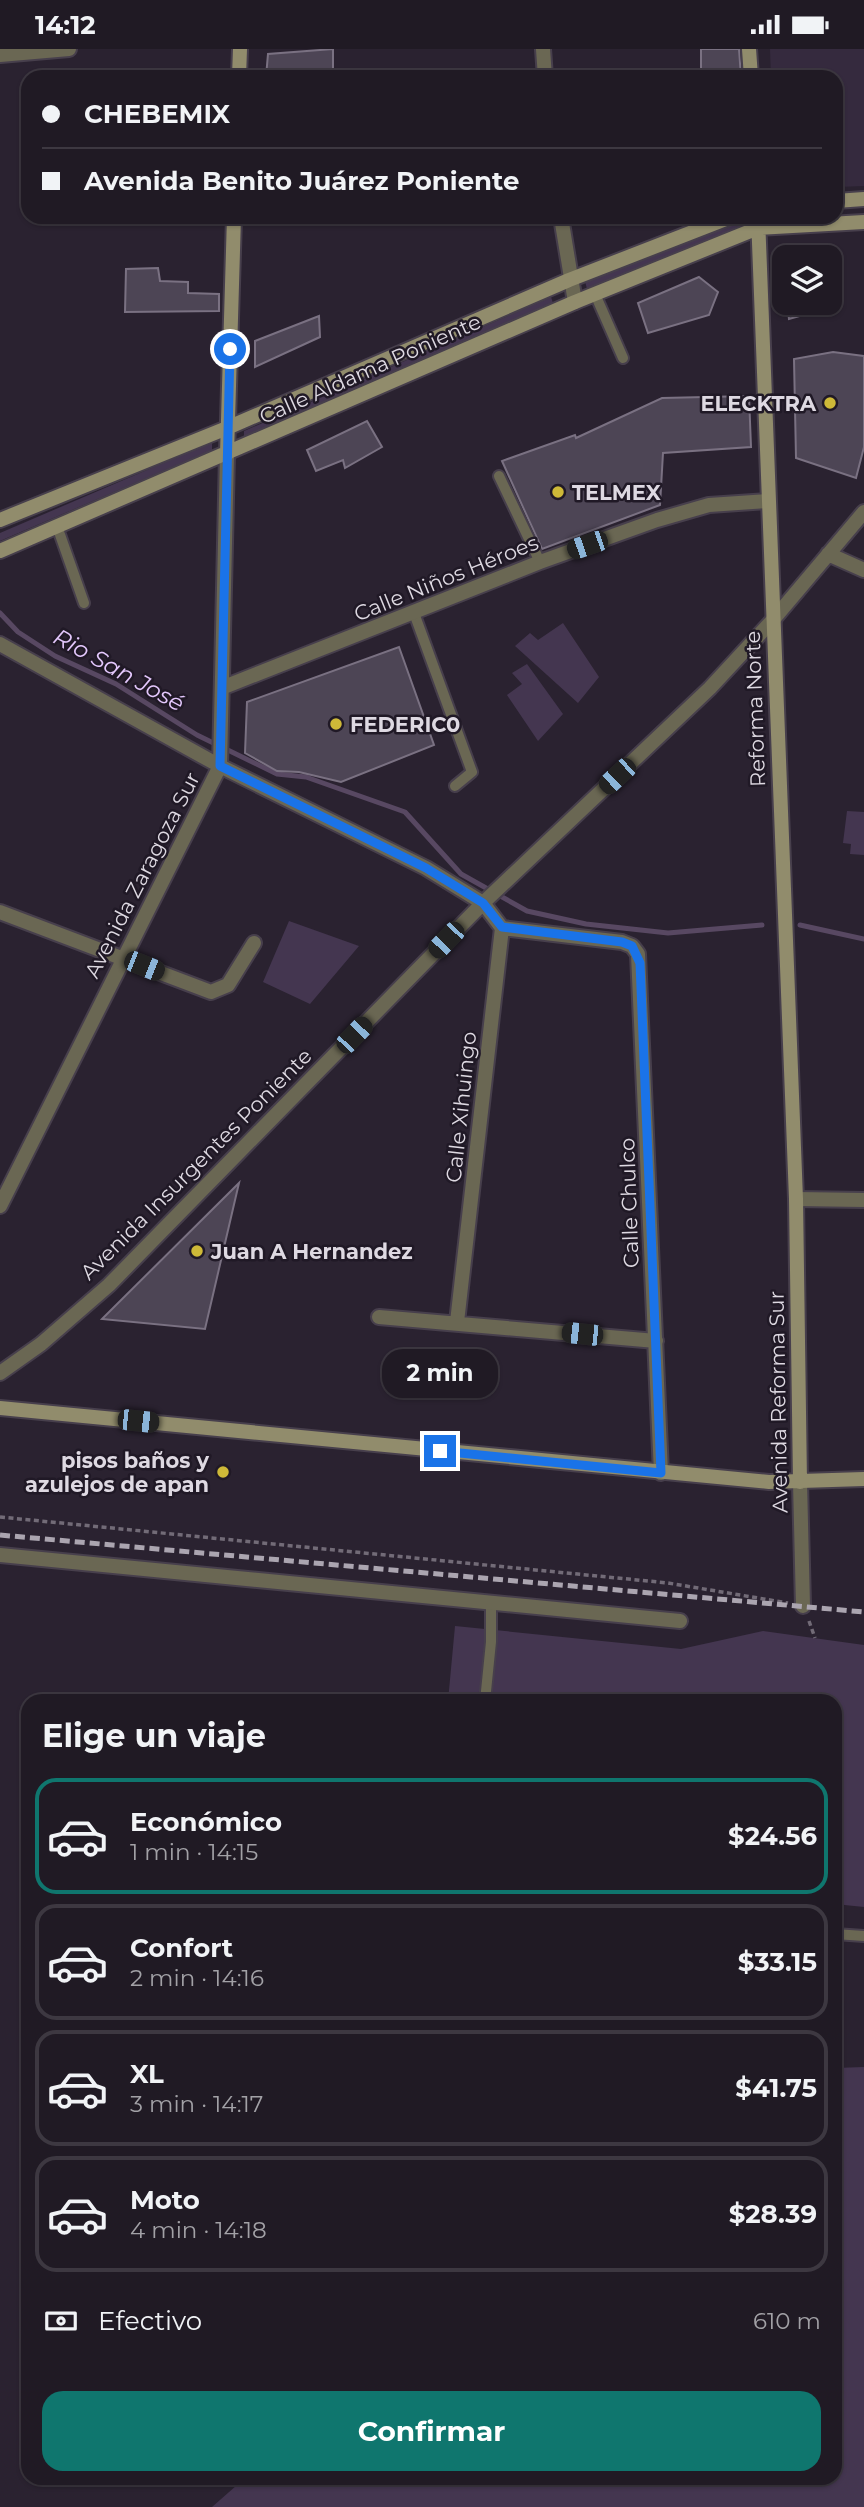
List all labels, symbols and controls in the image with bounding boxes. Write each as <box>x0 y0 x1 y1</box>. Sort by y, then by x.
text: 14:12 <box>35 9 96 41</box>
text: CHEBEMIX <box>84 98 230 130</box>
text: Avenida Benito Juárez Poniente <box>84 165 519 197</box>
map controls <box>772 245 842 315</box>
button: layers <box>772 245 842 315</box>
street label: Calle Aldama Poniente <box>255 309 485 429</box>
route start <box>214 333 246 365</box>
place label: ELECKTRA <box>700 391 817 416</box>
marker: ELECKTRA <box>822 395 838 411</box>
place label: TELMEX <box>572 480 661 505</box>
marker: TELMEX <box>550 484 566 500</box>
car <box>564 528 611 562</box>
street label: Calle Niños Héroes <box>350 530 542 626</box>
water label: Rio San José <box>49 623 189 717</box>
street label: Reforma Norte <box>740 631 770 787</box>
place label: FEDERIC0 <box>350 712 460 737</box>
marker: FEDERIC0 <box>328 716 344 732</box>
car <box>595 754 640 798</box>
street label: Avenida Zaragoza Sur <box>79 768 205 982</box>
car <box>424 918 469 962</box>
car <box>121 948 168 984</box>
car <box>332 1013 377 1057</box>
street label: Calle Xihuingo <box>441 1030 481 1184</box>
street label: Avenida Insurgentes Poniente <box>75 1043 317 1285</box>
street label: Calle Chulco <box>614 1137 644 1269</box>
place label: Juan A Hernandez <box>210 1239 413 1264</box>
marker: Juan A Hernandez <box>189 1243 205 1259</box>
street label: Avenida Reforma Sur <box>764 1291 792 1513</box>
car <box>561 1321 604 1347</box>
callout: 2 min <box>382 1349 498 1399</box>
text: 2 min <box>406 1359 474 1387</box>
car <box>117 1408 160 1434</box>
route end <box>424 1435 456 1467</box>
place label: pisos baños y azulejos de apan <box>25 1448 209 1497</box>
marker: pisos baños y azulejos de apan <box>215 1464 231 1480</box>
text: Elige un viaje <box>42 1716 266 1755</box>
icon: car <box>46 1805 109 1868</box>
text: Económico <box>130 1806 282 1838</box>
text: $24.56 <box>728 1820 817 1852</box>
text: 1 min · 14:15 <box>130 1838 258 1866</box>
icon: car <box>46 1931 109 1994</box>
text: Confort <box>130 1932 233 1964</box>
text: $33.15 <box>738 1946 817 1978</box>
text: 2 min · 14:16 <box>130 1964 264 1992</box>
icon: car <box>46 2057 109 2120</box>
text: XL <box>130 2058 164 2090</box>
text: $41.75 <box>735 2072 817 2104</box>
text: 3 min · 14:17 <box>130 2090 263 2118</box>
icon: car <box>46 2183 109 2246</box>
text: Moto <box>130 2184 200 2216</box>
text: $28.39 <box>729 2198 817 2230</box>
text: 4 min · 14:18 <box>130 2216 267 2244</box>
icon: cash <box>42 2302 80 2340</box>
text: Efectivo <box>98 2305 202 2337</box>
text: 610 m <box>753 2307 821 2335</box>
button: Confirmar <box>42 2391 821 2471</box>

